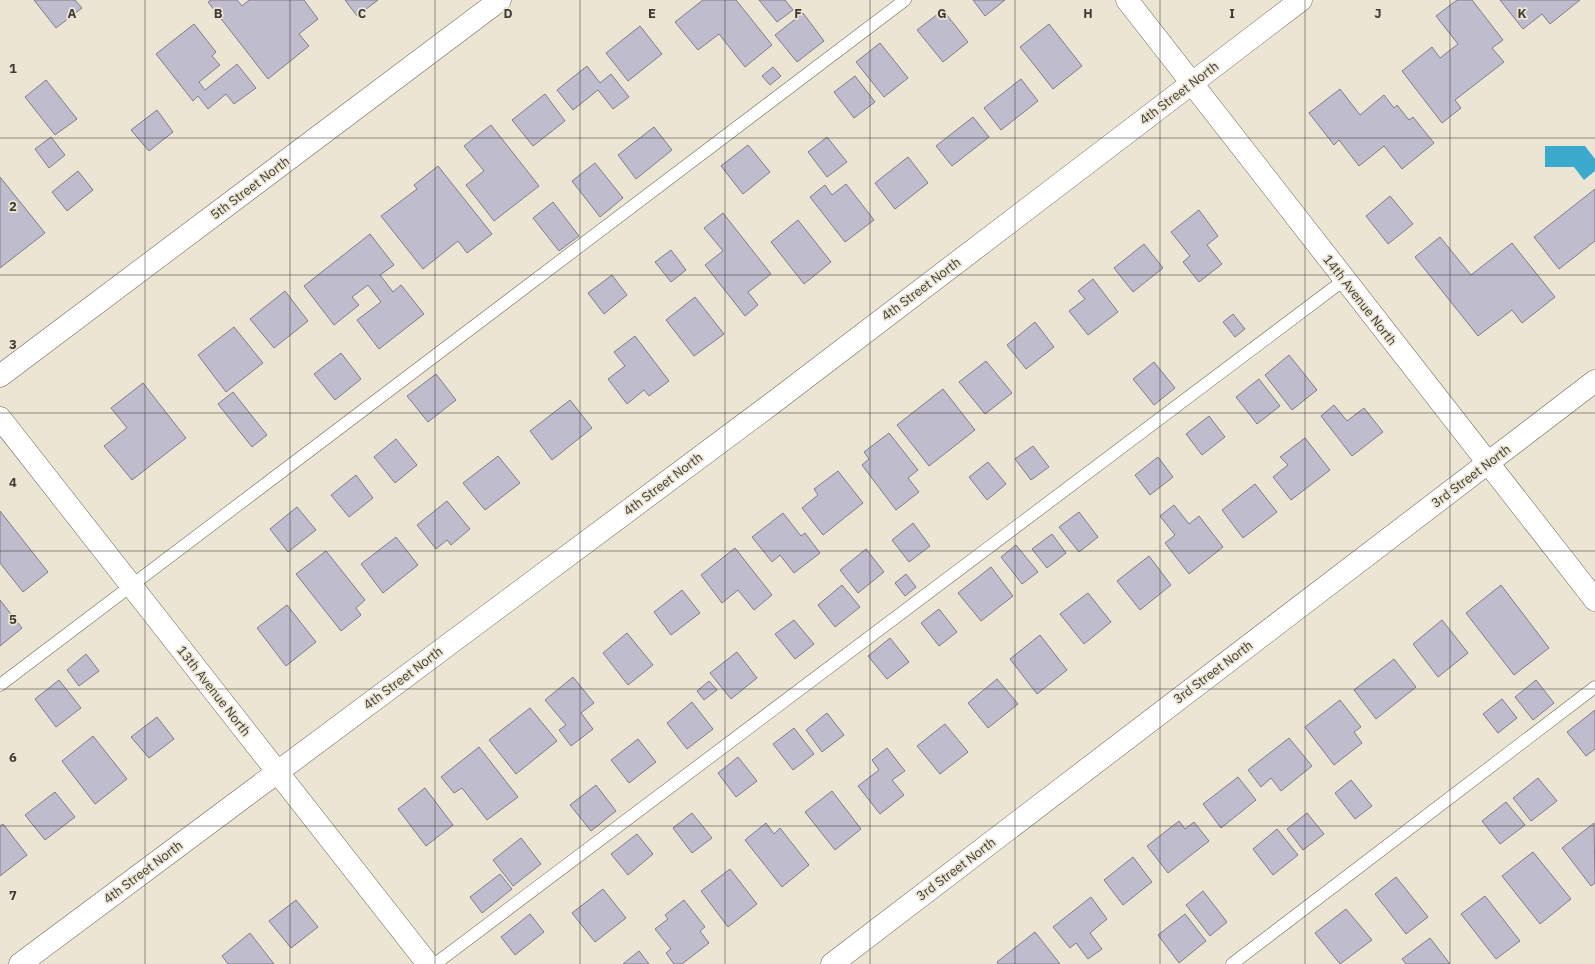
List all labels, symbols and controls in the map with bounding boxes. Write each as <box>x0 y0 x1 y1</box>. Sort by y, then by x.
text: A <box>68 5 77 22</box>
text: B <box>214 5 223 22</box>
text: C <box>358 5 367 22</box>
text: D <box>503 5 513 22</box>
text: E <box>648 5 656 22</box>
text: F <box>794 5 802 22</box>
text: G <box>937 5 947 22</box>
text: H <box>1083 5 1093 22</box>
text: I <box>1229 5 1235 22</box>
text: J <box>1374 5 1382 22</box>
text: K <box>1517 5 1527 22</box>
street label: 4th Street North <box>1136 58 1222 128</box>
text: 1 <box>9 60 17 77</box>
street label: 5th Street North <box>207 153 293 223</box>
text: 2 <box>9 198 17 215</box>
street label: 14th Avenue North <box>1319 251 1401 349</box>
street label: 4th Street North <box>878 254 964 324</box>
text: 3 <box>9 336 17 353</box>
street label: 3rd Street North <box>1428 441 1514 511</box>
street label: 4th Street North <box>620 449 706 519</box>
text: 4 <box>9 474 17 491</box>
text: 5 <box>9 611 17 628</box>
street label: 3rd Street North <box>1170 637 1256 707</box>
street label: 13th Avenue North <box>173 642 255 740</box>
street label: 4th Street North <box>360 643 446 713</box>
text: 6 <box>9 749 17 766</box>
street label: 3rd Street North <box>913 834 999 904</box>
street label: 4th Street North <box>100 837 186 907</box>
text: 7 <box>9 887 17 904</box>

